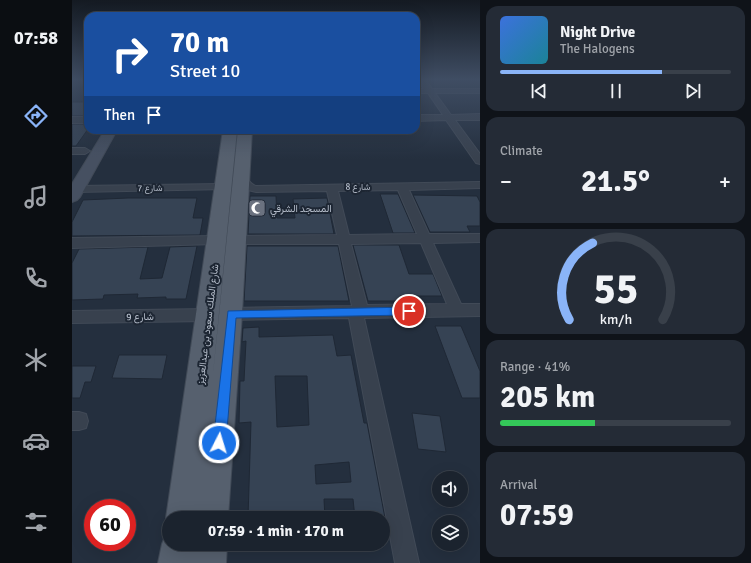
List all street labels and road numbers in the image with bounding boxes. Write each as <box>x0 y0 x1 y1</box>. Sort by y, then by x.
street label: شارع 8 <box>346 182 370 193</box>
street label: شارع 7 <box>137 183 163 194</box>
street label: شارع الملك سعود بن عبدالعزيز <box>195 263 221 386</box>
street label: شارع 9 <box>126 311 154 323</box>

